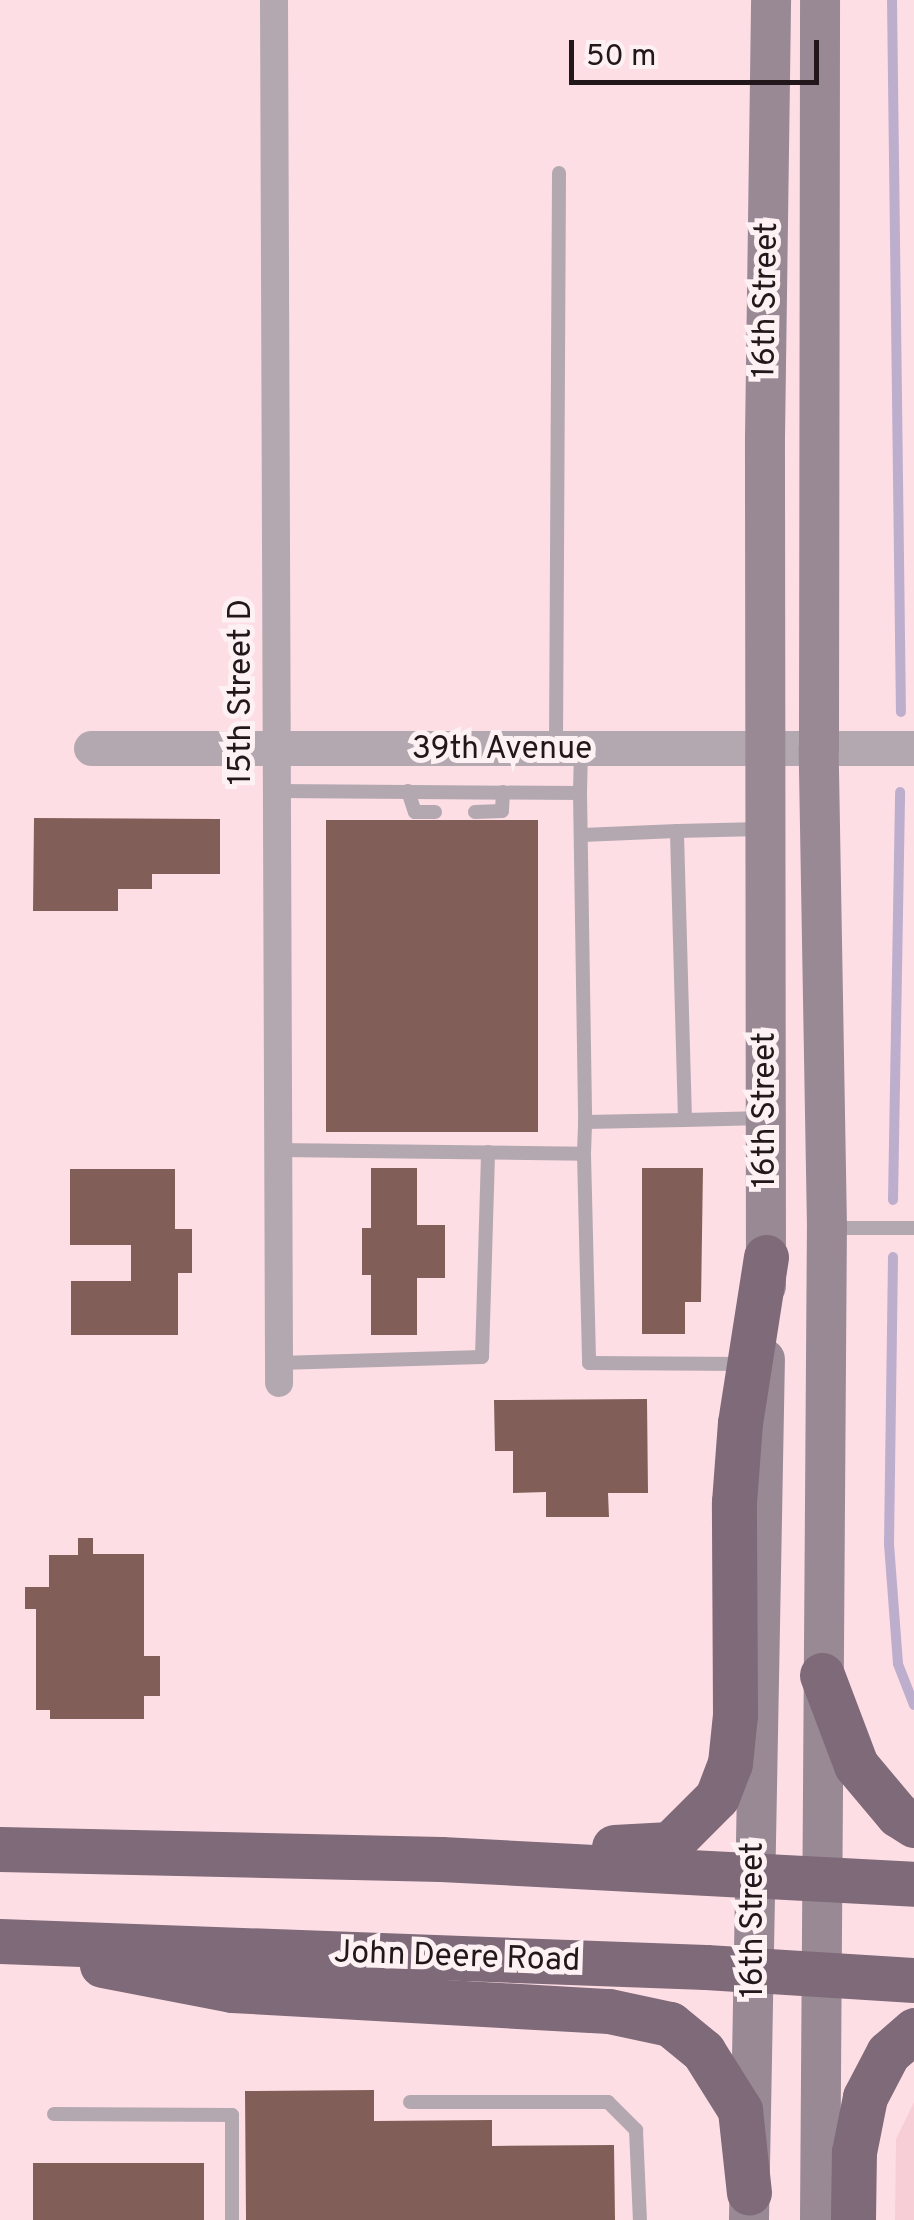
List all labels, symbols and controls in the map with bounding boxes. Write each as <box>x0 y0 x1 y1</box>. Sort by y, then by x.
scale bar <box>574 20 824 82</box>
text: 50 m <box>586 39 656 76</box>
street label: 16th Street <box>746 222 788 378</box>
street label: 15th Street D <box>223 599 261 785</box>
street label: 39th Avenue <box>411 731 593 769</box>
street label: 16th Street <box>747 1032 785 1188</box>
street label: 16th Street <box>735 1842 773 1998</box>
street label: John Deere Road <box>333 1935 581 1981</box>

